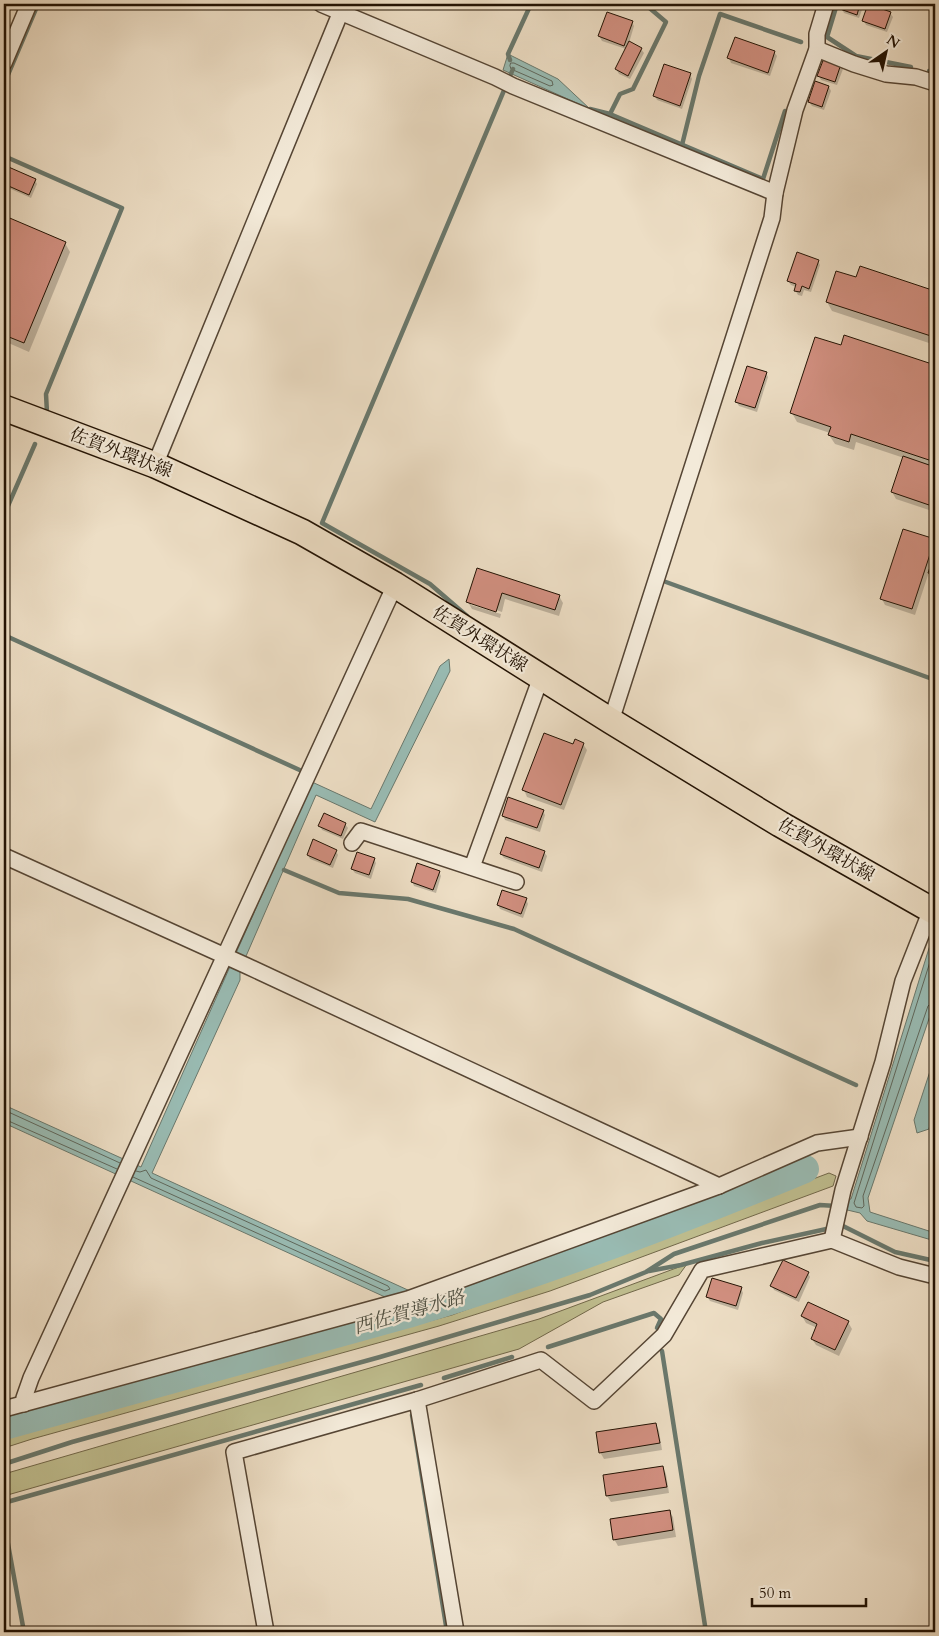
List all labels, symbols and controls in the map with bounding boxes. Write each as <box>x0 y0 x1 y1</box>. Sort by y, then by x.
north arrow <box>862 28 912 78</box>
text: N <box>883 30 903 53</box>
street label: 佐賀外環状線 <box>66 422 176 484</box>
street label: 佐賀外環状線 <box>428 600 532 678</box>
street label: 佐賀外環状線 <box>773 812 879 888</box>
water label: 西佐賀導水路 <box>351 1283 469 1340</box>
scale bar <box>752 1576 865 1608</box>
text: 50 m <box>759 1583 791 1603</box>

